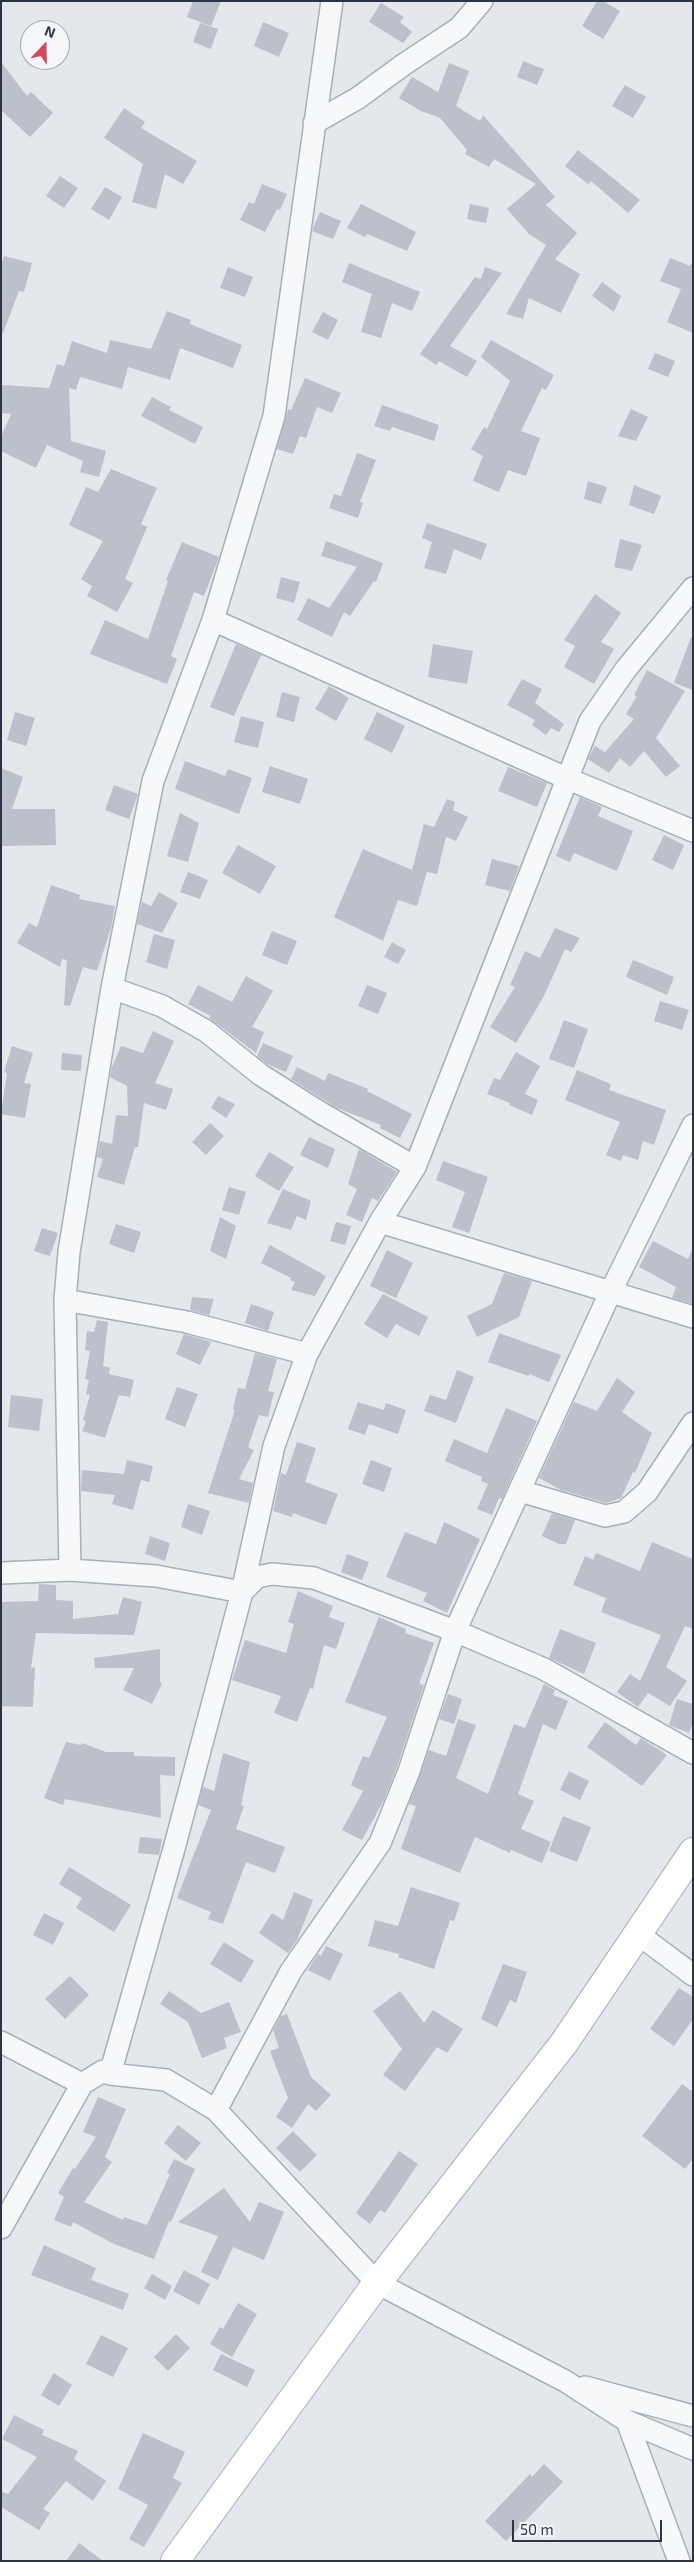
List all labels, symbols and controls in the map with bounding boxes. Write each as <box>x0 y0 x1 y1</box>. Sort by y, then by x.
north arrow <box>20 20 70 70</box>
text: N <box>42 22 58 41</box>
scale bar <box>514 2510 664 2542</box>
text: 50 m <box>520 2520 554 2538</box>

